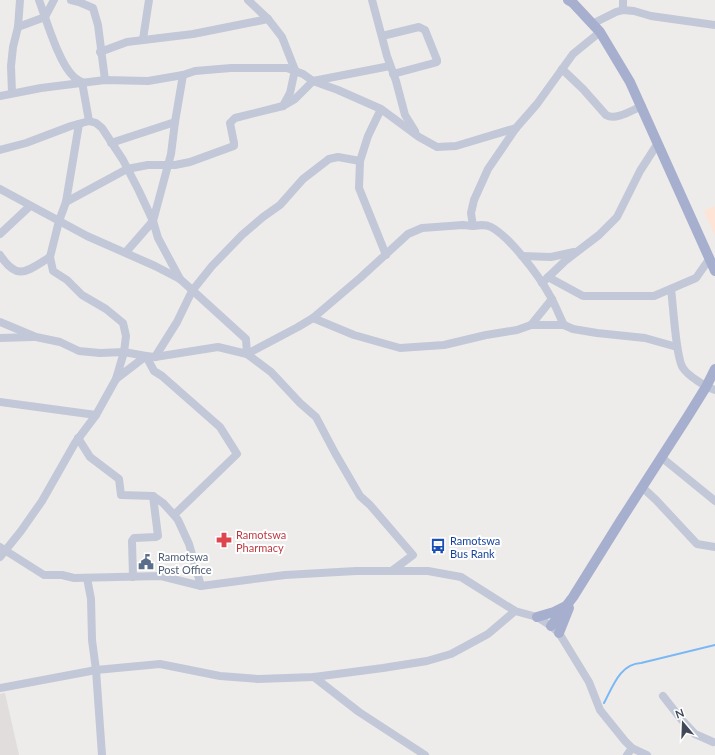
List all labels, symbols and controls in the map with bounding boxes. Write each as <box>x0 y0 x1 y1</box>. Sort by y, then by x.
place label: Ramotswa Pharmacy <box>236 528 286 554</box>
pharmacy icon: Ramotswa Pharmacy <box>215 531 233 549</box>
place label: Ramotswa Bus Rank <box>450 534 500 560</box>
bus stop icon: Ramotswa Bus Rank <box>429 537 447 555</box>
place label: Ramotswa Post Office <box>158 550 212 576</box>
public building icon: Ramotswa Post Office <box>137 553 155 571</box>
north arrow <box>663 703 703 743</box>
text: N <box>673 706 686 721</box>

